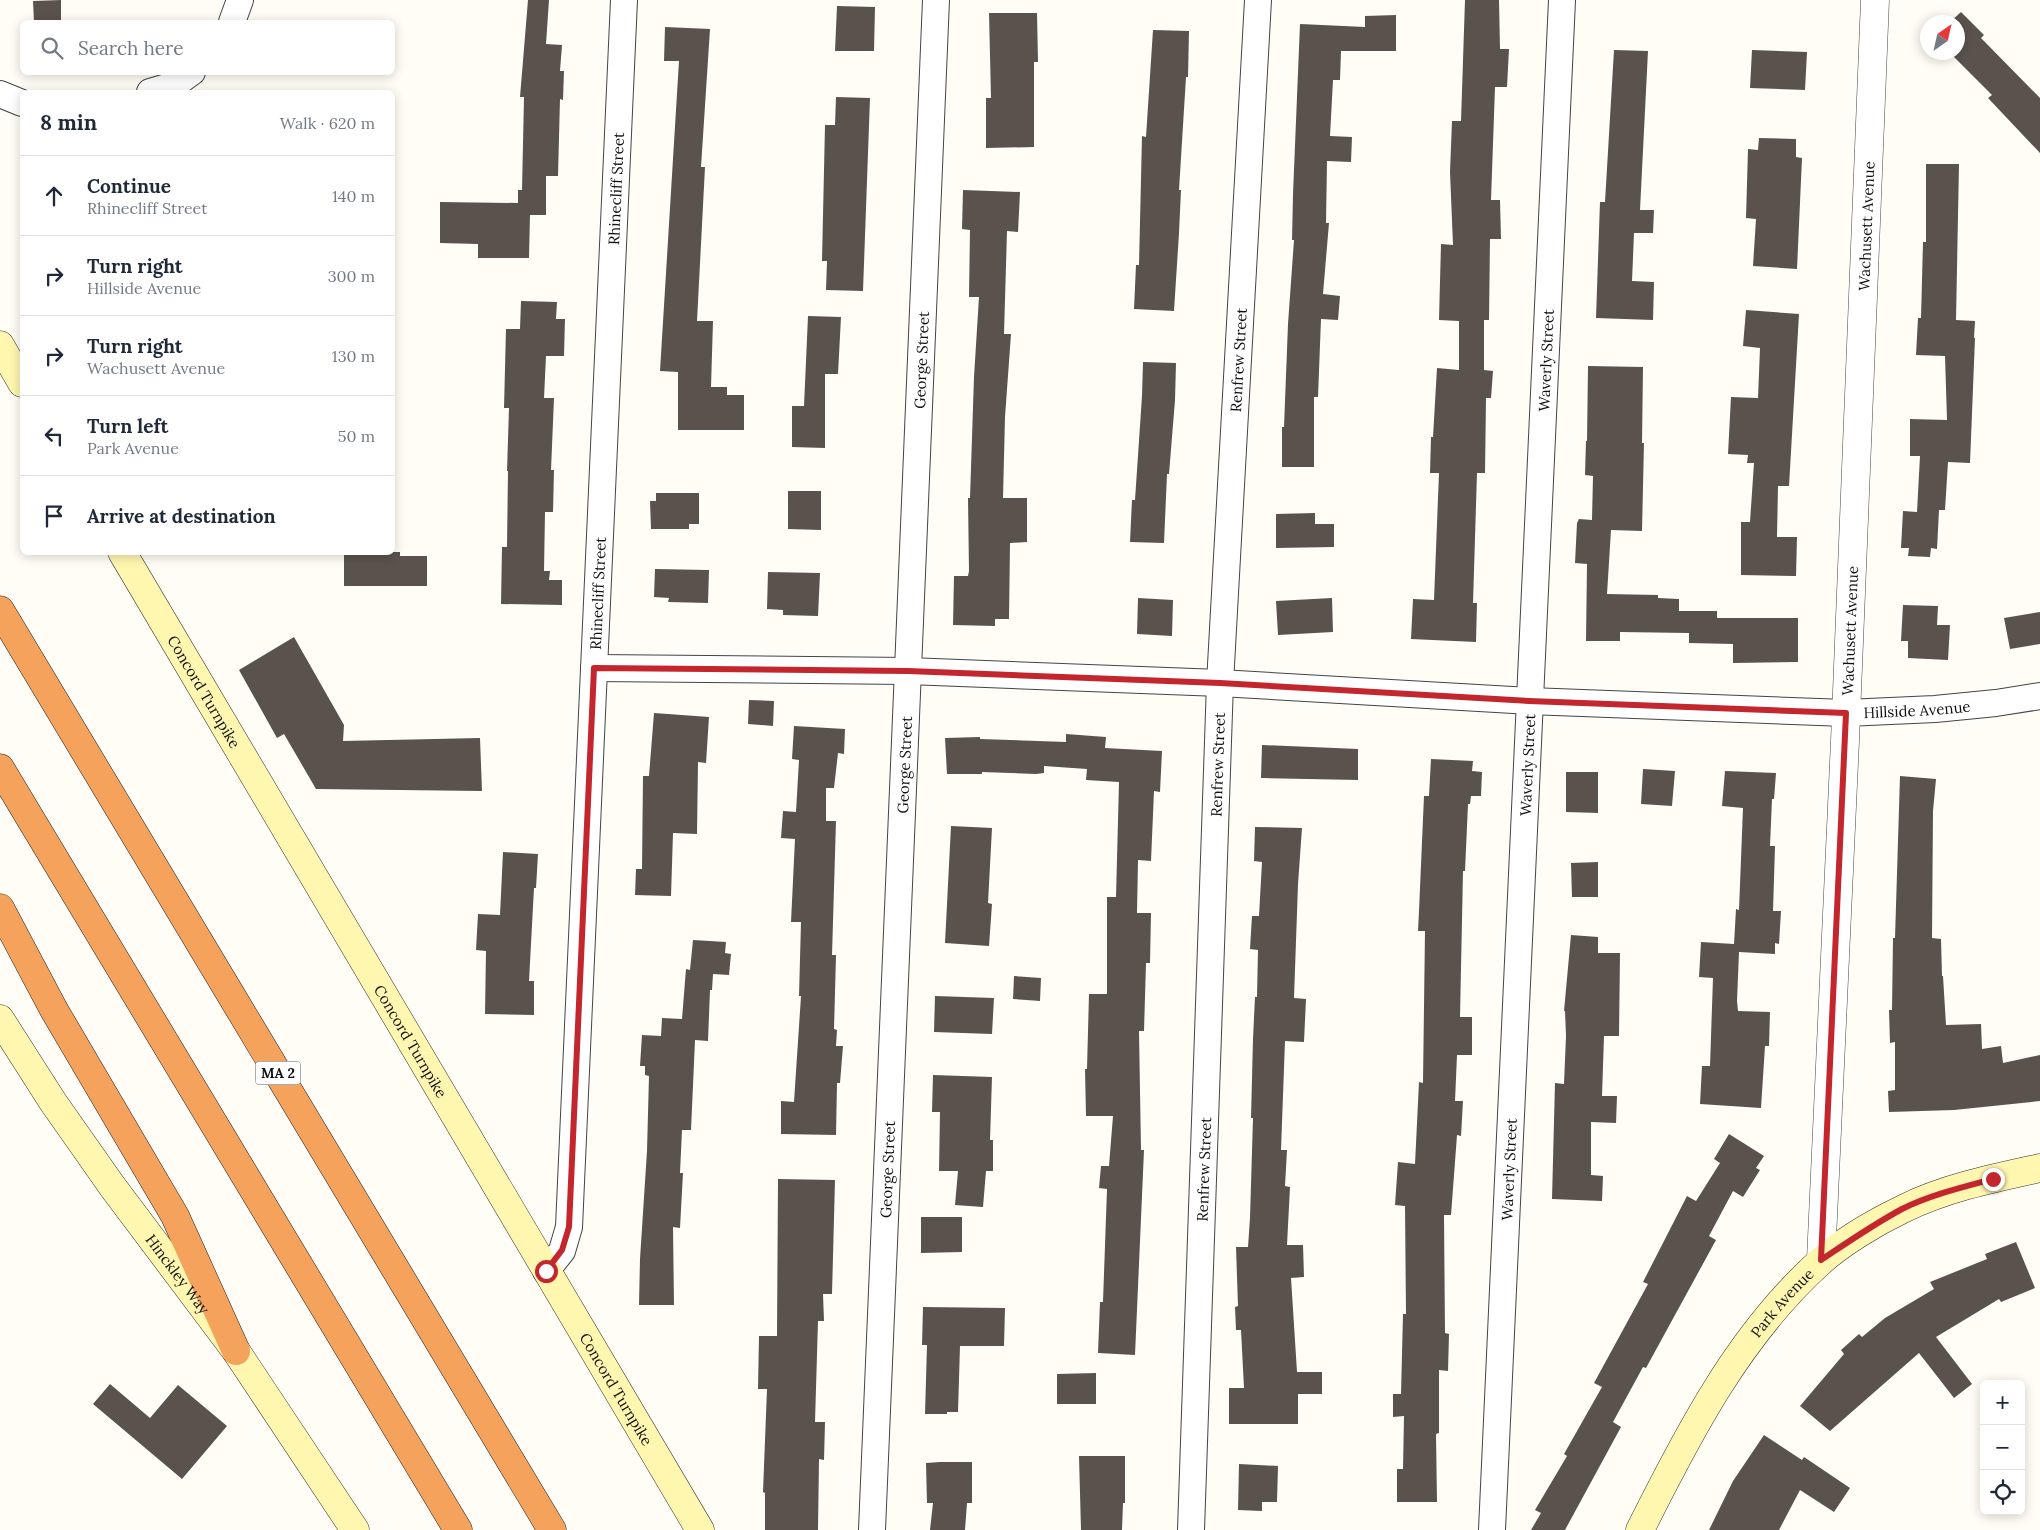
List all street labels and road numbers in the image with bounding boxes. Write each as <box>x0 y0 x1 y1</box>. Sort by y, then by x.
street label: Rhinecliff Street <box>604 132 628 245</box>
street label: Wachusett Avenue <box>1854 161 1878 291</box>
street label: Renfrew Street <box>1226 307 1250 413</box>
street label: Waverly Street <box>1534 308 1557 412</box>
street label: George Street <box>909 311 932 409</box>
street label: Rhinecliff Street <box>585 536 609 650</box>
street label: Wachusett Avenue <box>1837 565 1862 696</box>
street label: Concord Turnpike <box>164 632 245 751</box>
street label: Hillside Avenue <box>1863 696 1971 722</box>
street label: Renfrew Street <box>1206 712 1229 817</box>
street label: Waverly Street <box>1515 713 1539 816</box>
street label: George Street <box>892 715 916 814</box>
street label: Concord Turnpike <box>370 981 452 1101</box>
road number: MA 2 <box>256 1062 300 1084</box>
street label: Renfrew Street <box>1192 1116 1215 1222</box>
street label: Waverly Street <box>1497 1118 1520 1221</box>
street label: George Street <box>876 1120 899 1218</box>
street label: Hinckley Way <box>142 1230 214 1318</box>
street label: Park Avenue <box>1746 1264 1817 1341</box>
street label: Concord Turnpike <box>576 1329 657 1449</box>

